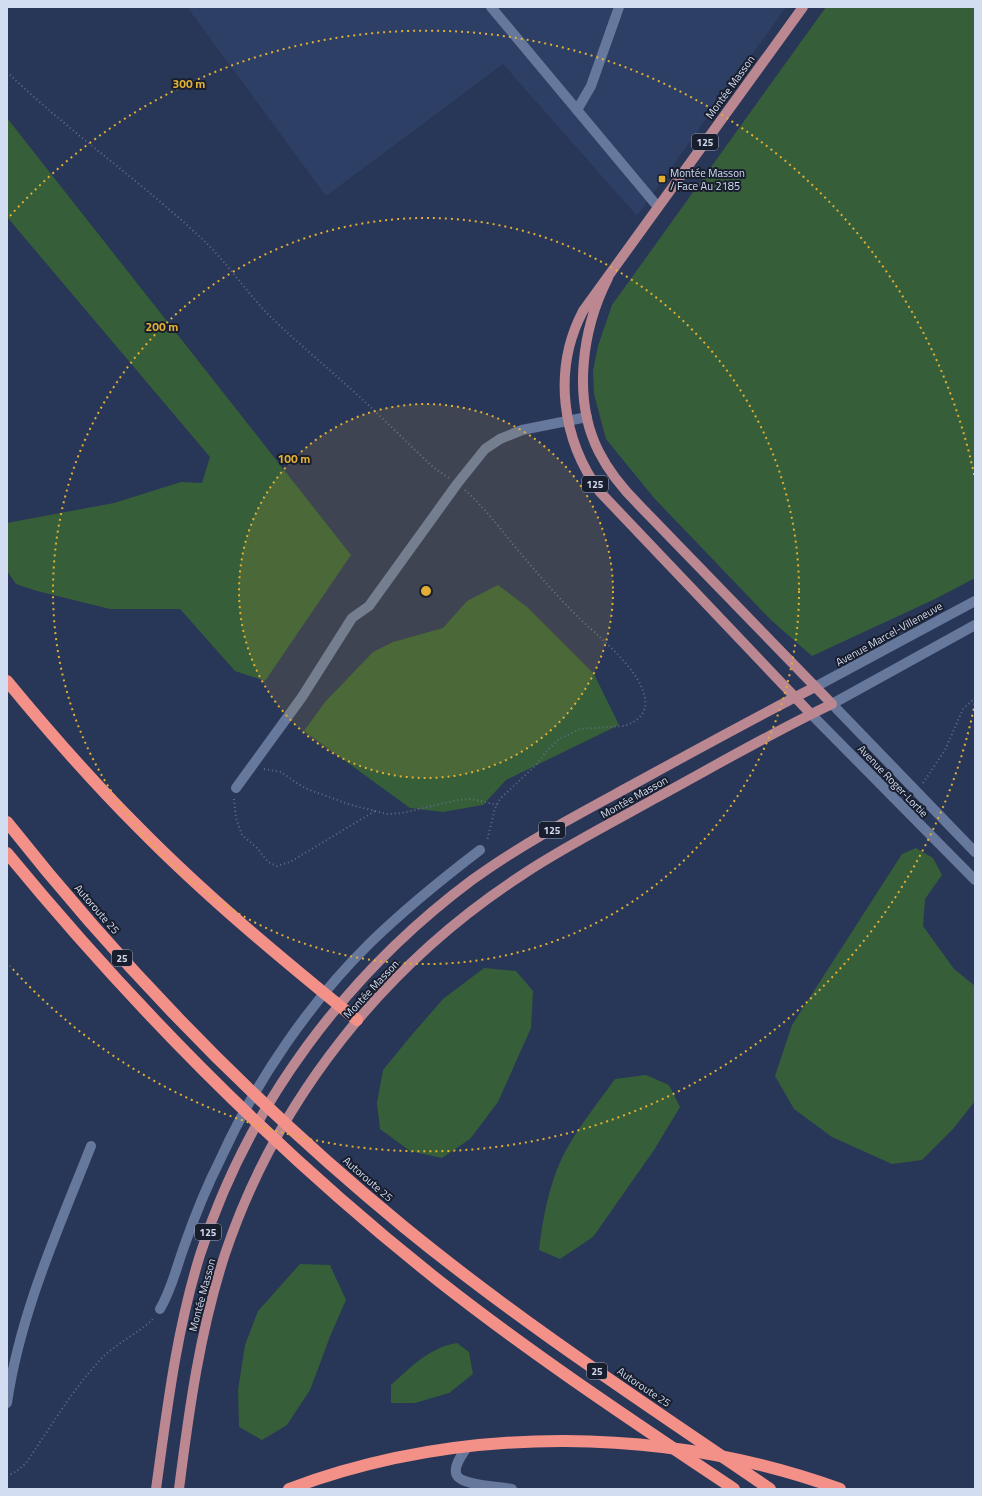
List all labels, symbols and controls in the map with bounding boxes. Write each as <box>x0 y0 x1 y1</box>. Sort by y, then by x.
street label: Montée Masson <box>701 52 759 122</box>
text: 300 m <box>173 74 205 93</box>
road number: 125 <box>692 134 718 150</box>
place label: Montée Masson / Face Au 2185 <box>670 165 745 194</box>
marker: Montée Masson / Face Au 2185 <box>657 174 667 184</box>
text: 200 m <box>146 317 178 336</box>
text: 100 m <box>278 449 310 468</box>
road number: 125 <box>582 476 608 492</box>
centre of rings <box>419 584 433 598</box>
street label: Avenue Marcel-Villeneuve <box>833 598 946 670</box>
street label: Avenue Roger-Lortie <box>854 741 932 821</box>
street label: Montée Masson <box>597 772 671 822</box>
road number: 125 <box>539 822 565 838</box>
street label: Autoroute 25 <box>71 881 123 937</box>
road number: 25 <box>112 950 132 966</box>
street label: Montée Masson <box>340 956 402 1022</box>
street label: Autoroute 25 <box>340 1153 396 1205</box>
road number: 125 <box>195 1224 221 1240</box>
street label: Montée Masson <box>185 1257 219 1333</box>
road number: 25 <box>587 1363 607 1379</box>
street label: Autoroute 25 <box>614 1363 674 1411</box>

